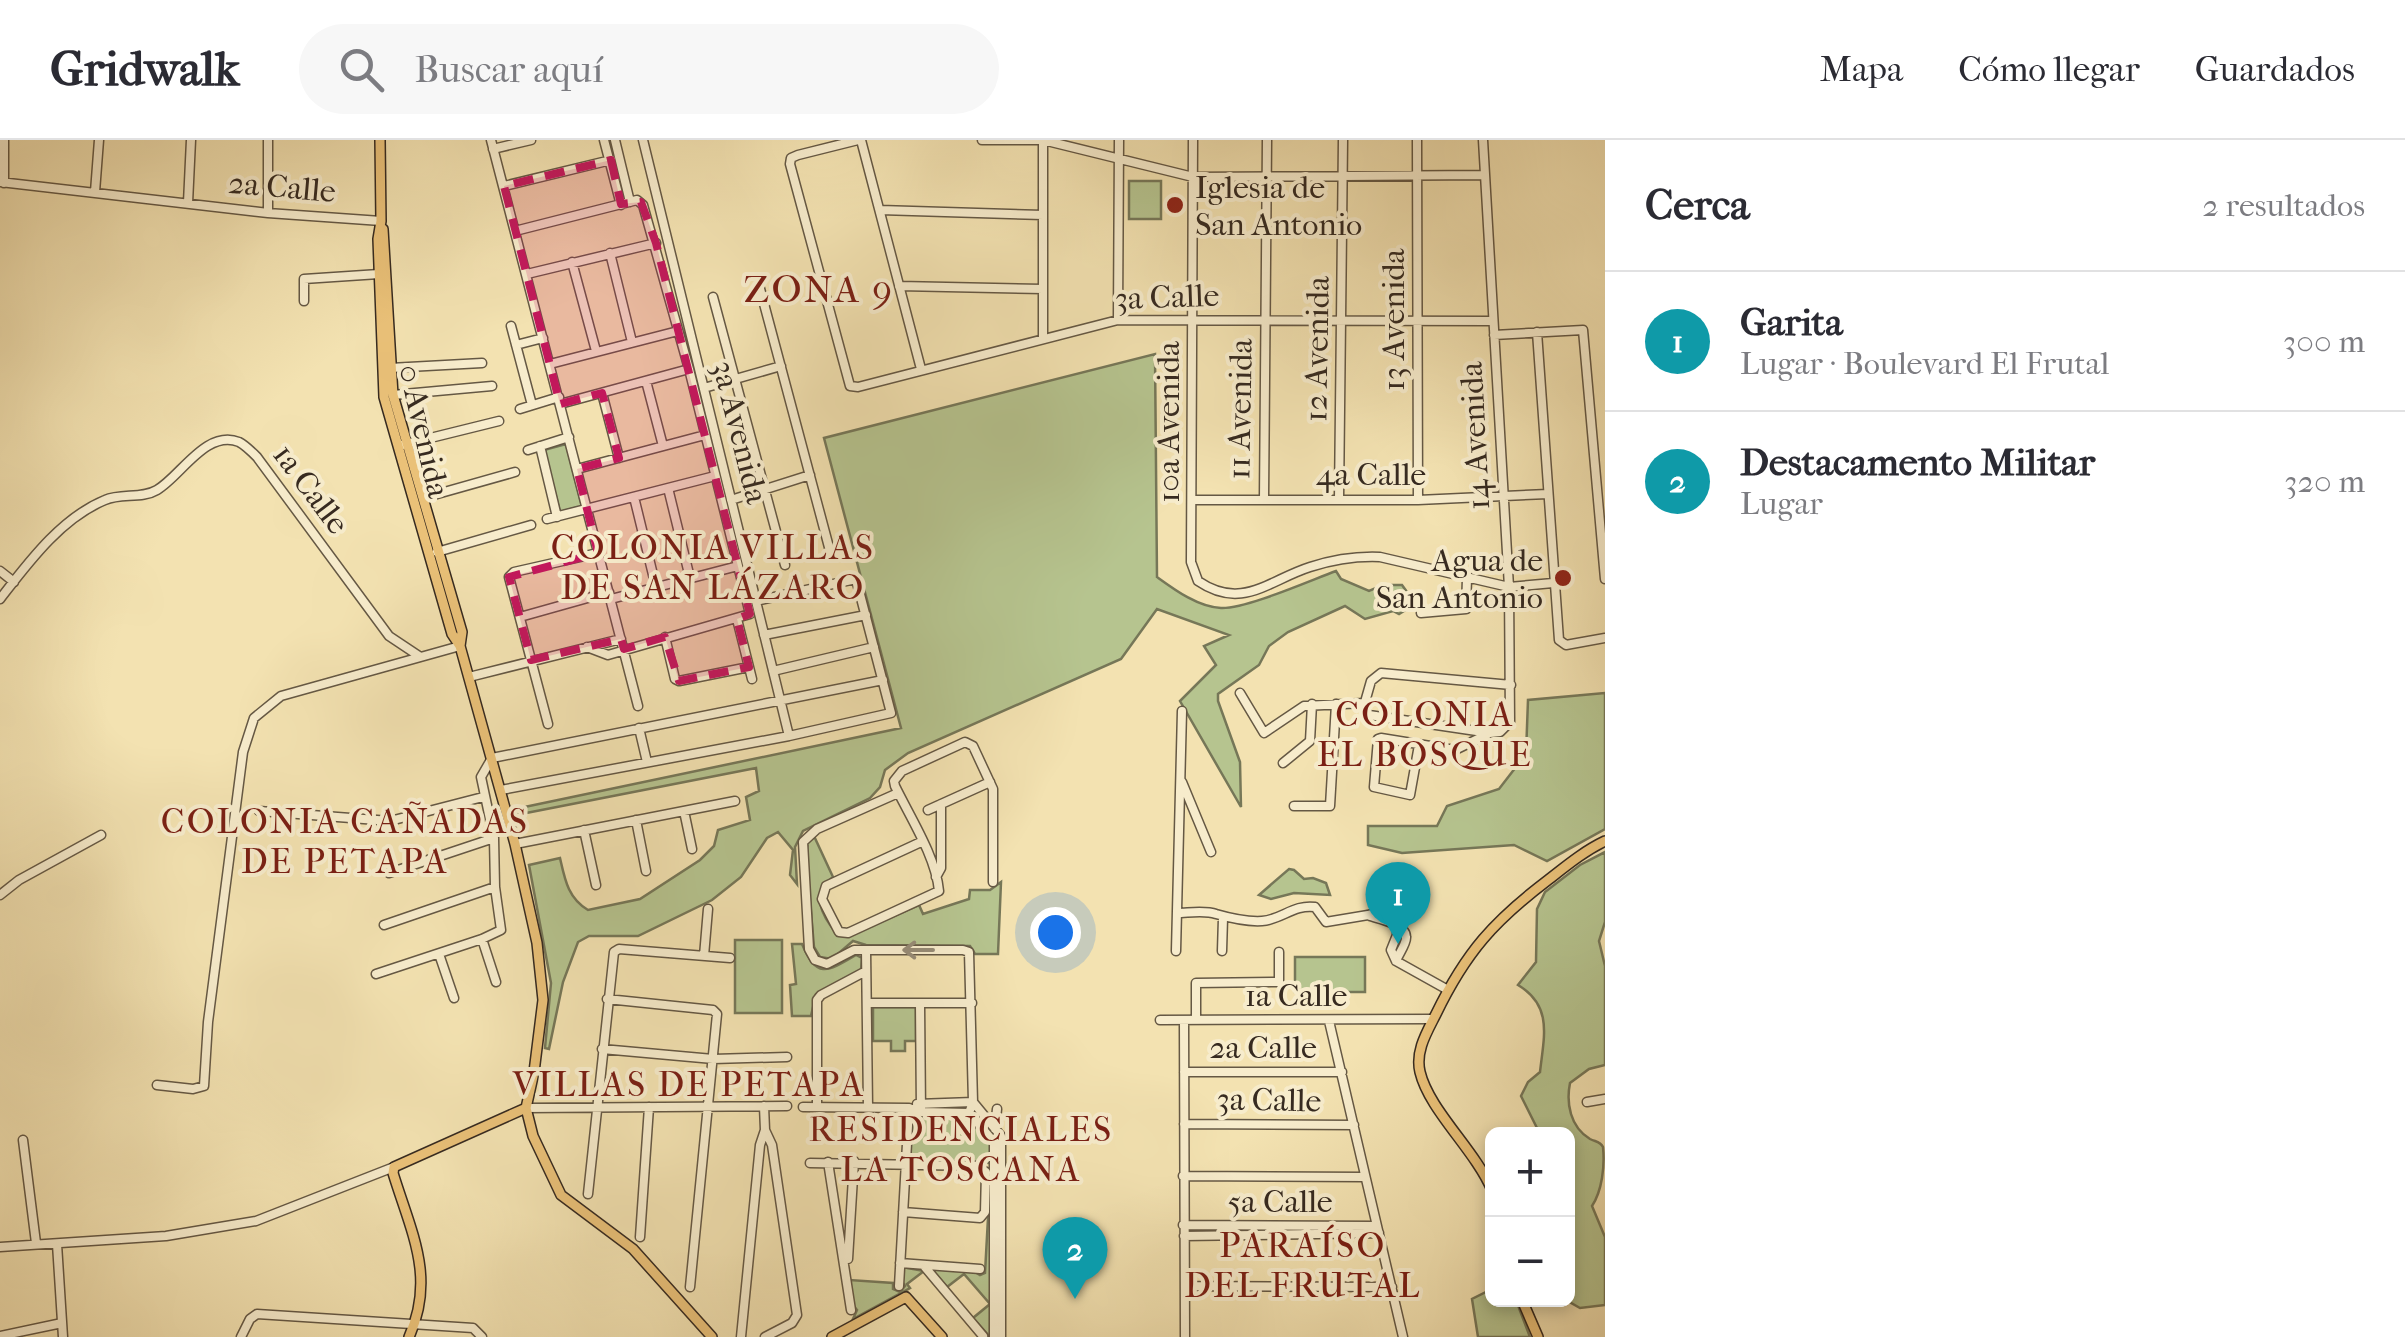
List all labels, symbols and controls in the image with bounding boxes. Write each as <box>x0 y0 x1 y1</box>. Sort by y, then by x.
search box <box>299 24 999 114</box>
text: Gridwalk <box>50 41 239 97</box>
icon: search <box>334 42 389 97</box>
text: Buscar aquí <box>414 47 603 92</box>
text: Mapa <box>1820 49 1903 90</box>
text: Cómo llegar <box>1958 49 2140 90</box>
text: Guardados <box>2195 49 2355 90</box>
street label: 2a Calle <box>227 164 337 210</box>
place label: Iglesia de San Antonio <box>1195 169 1362 243</box>
text: Cerca <box>1645 181 1750 230</box>
text: 2 resultados <box>2202 187 2365 224</box>
marker: Iglesia de San Antonio <box>1164 194 1186 216</box>
street label: 13 Avenida <box>1375 247 1412 391</box>
district label: ZONA 9 <box>743 267 895 312</box>
street label: 12 Avenida <box>1297 274 1337 422</box>
street label: 3a Calle <box>1114 277 1220 317</box>
text: Garita <box>1740 300 1843 345</box>
text: 1 <box>1672 323 1683 360</box>
text: 300 m <box>2283 323 2365 360</box>
street label: 11 Avenida <box>1220 337 1260 480</box>
street label: 10a Avenida <box>1150 340 1187 503</box>
text: Lugar · Boulevard El Frutal <box>1740 345 2109 382</box>
street label: 3a Avenida <box>704 357 776 509</box>
street label: 14 Avenida <box>1453 360 1497 511</box>
street label: 0 Avenida <box>391 361 458 502</box>
street label: 1a Calle <box>265 437 357 541</box>
text: Destacamento Militar <box>1740 440 2095 485</box>
street label: 4a Calle <box>1316 456 1426 493</box>
text: 2 <box>1669 463 1686 500</box>
text: 320 m <box>2284 463 2365 500</box>
text: Lugar <box>1740 485 1823 522</box>
district label: COLONIA VILLAS DE SAN LÁZARO <box>551 527 875 608</box>
place label: Agua de San Antonio <box>1376 542 1543 616</box>
marker: Agua de San Antonio <box>1552 567 1574 589</box>
district label: COLONIA EL BOSQUE <box>1317 694 1533 775</box>
district label: COLONIA CAÑADAS DE PETAPA <box>161 801 529 882</box>
pin: 1 <box>1366 862 1430 944</box>
your location <box>1030 907 1081 958</box>
one-way arrow <box>902 940 934 960</box>
street label: 1a Calle <box>1245 977 1348 1014</box>
street label: 2a Calle <box>1209 1029 1317 1066</box>
district label: VILLAS DE PETAPA <box>512 1064 865 1105</box>
street label: 3a Calle <box>1216 1081 1322 1119</box>
district label: RESIDENCIALES LA TOSCANA <box>808 1109 1114 1190</box>
map controls <box>1485 1127 1575 1307</box>
button: + <box>1485 1127 1575 1217</box>
street label: 5a Calle <box>1227 1183 1333 1220</box>
pin: 2 <box>1042 1216 1108 1299</box>
button: − <box>1485 1217 1575 1307</box>
district label: PARAÍSO DEL FRUTAL <box>1184 1224 1422 1306</box>

